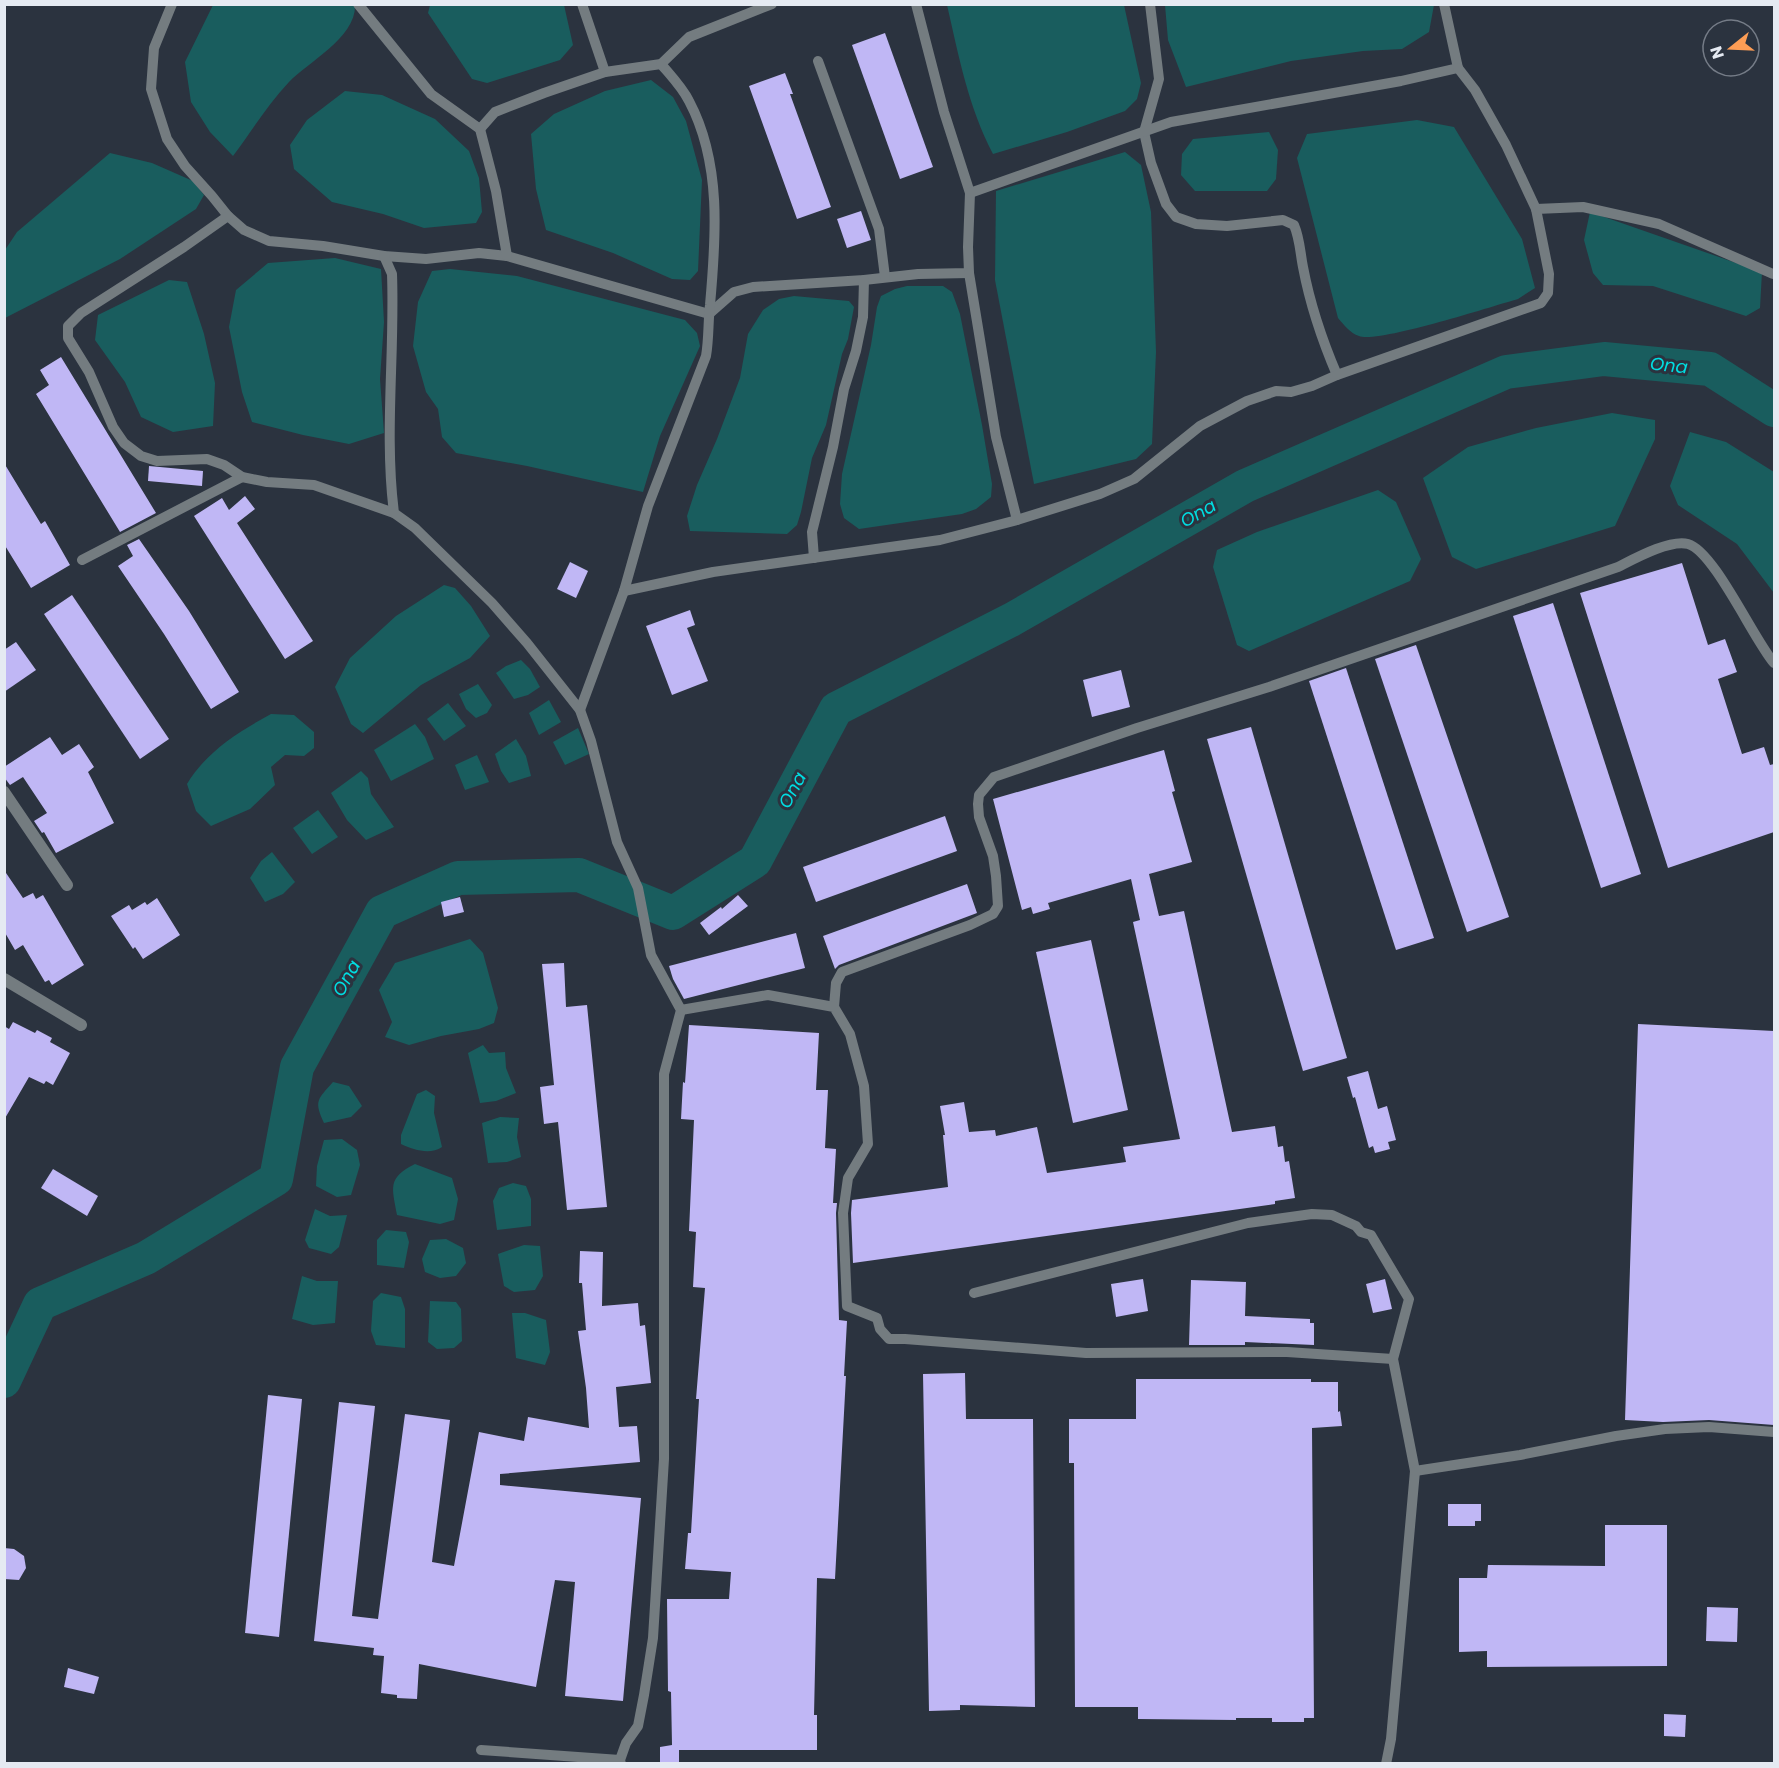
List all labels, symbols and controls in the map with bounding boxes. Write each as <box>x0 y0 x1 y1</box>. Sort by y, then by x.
north arrow <box>1701 18 1761 78</box>
text: N <box>1704 43 1730 62</box>
water label: Ona <box>1649 351 1689 379</box>
water label: Ona <box>1175 493 1221 533</box>
water label: Ona <box>772 767 812 813</box>
water label: Ona <box>326 955 366 1001</box>

